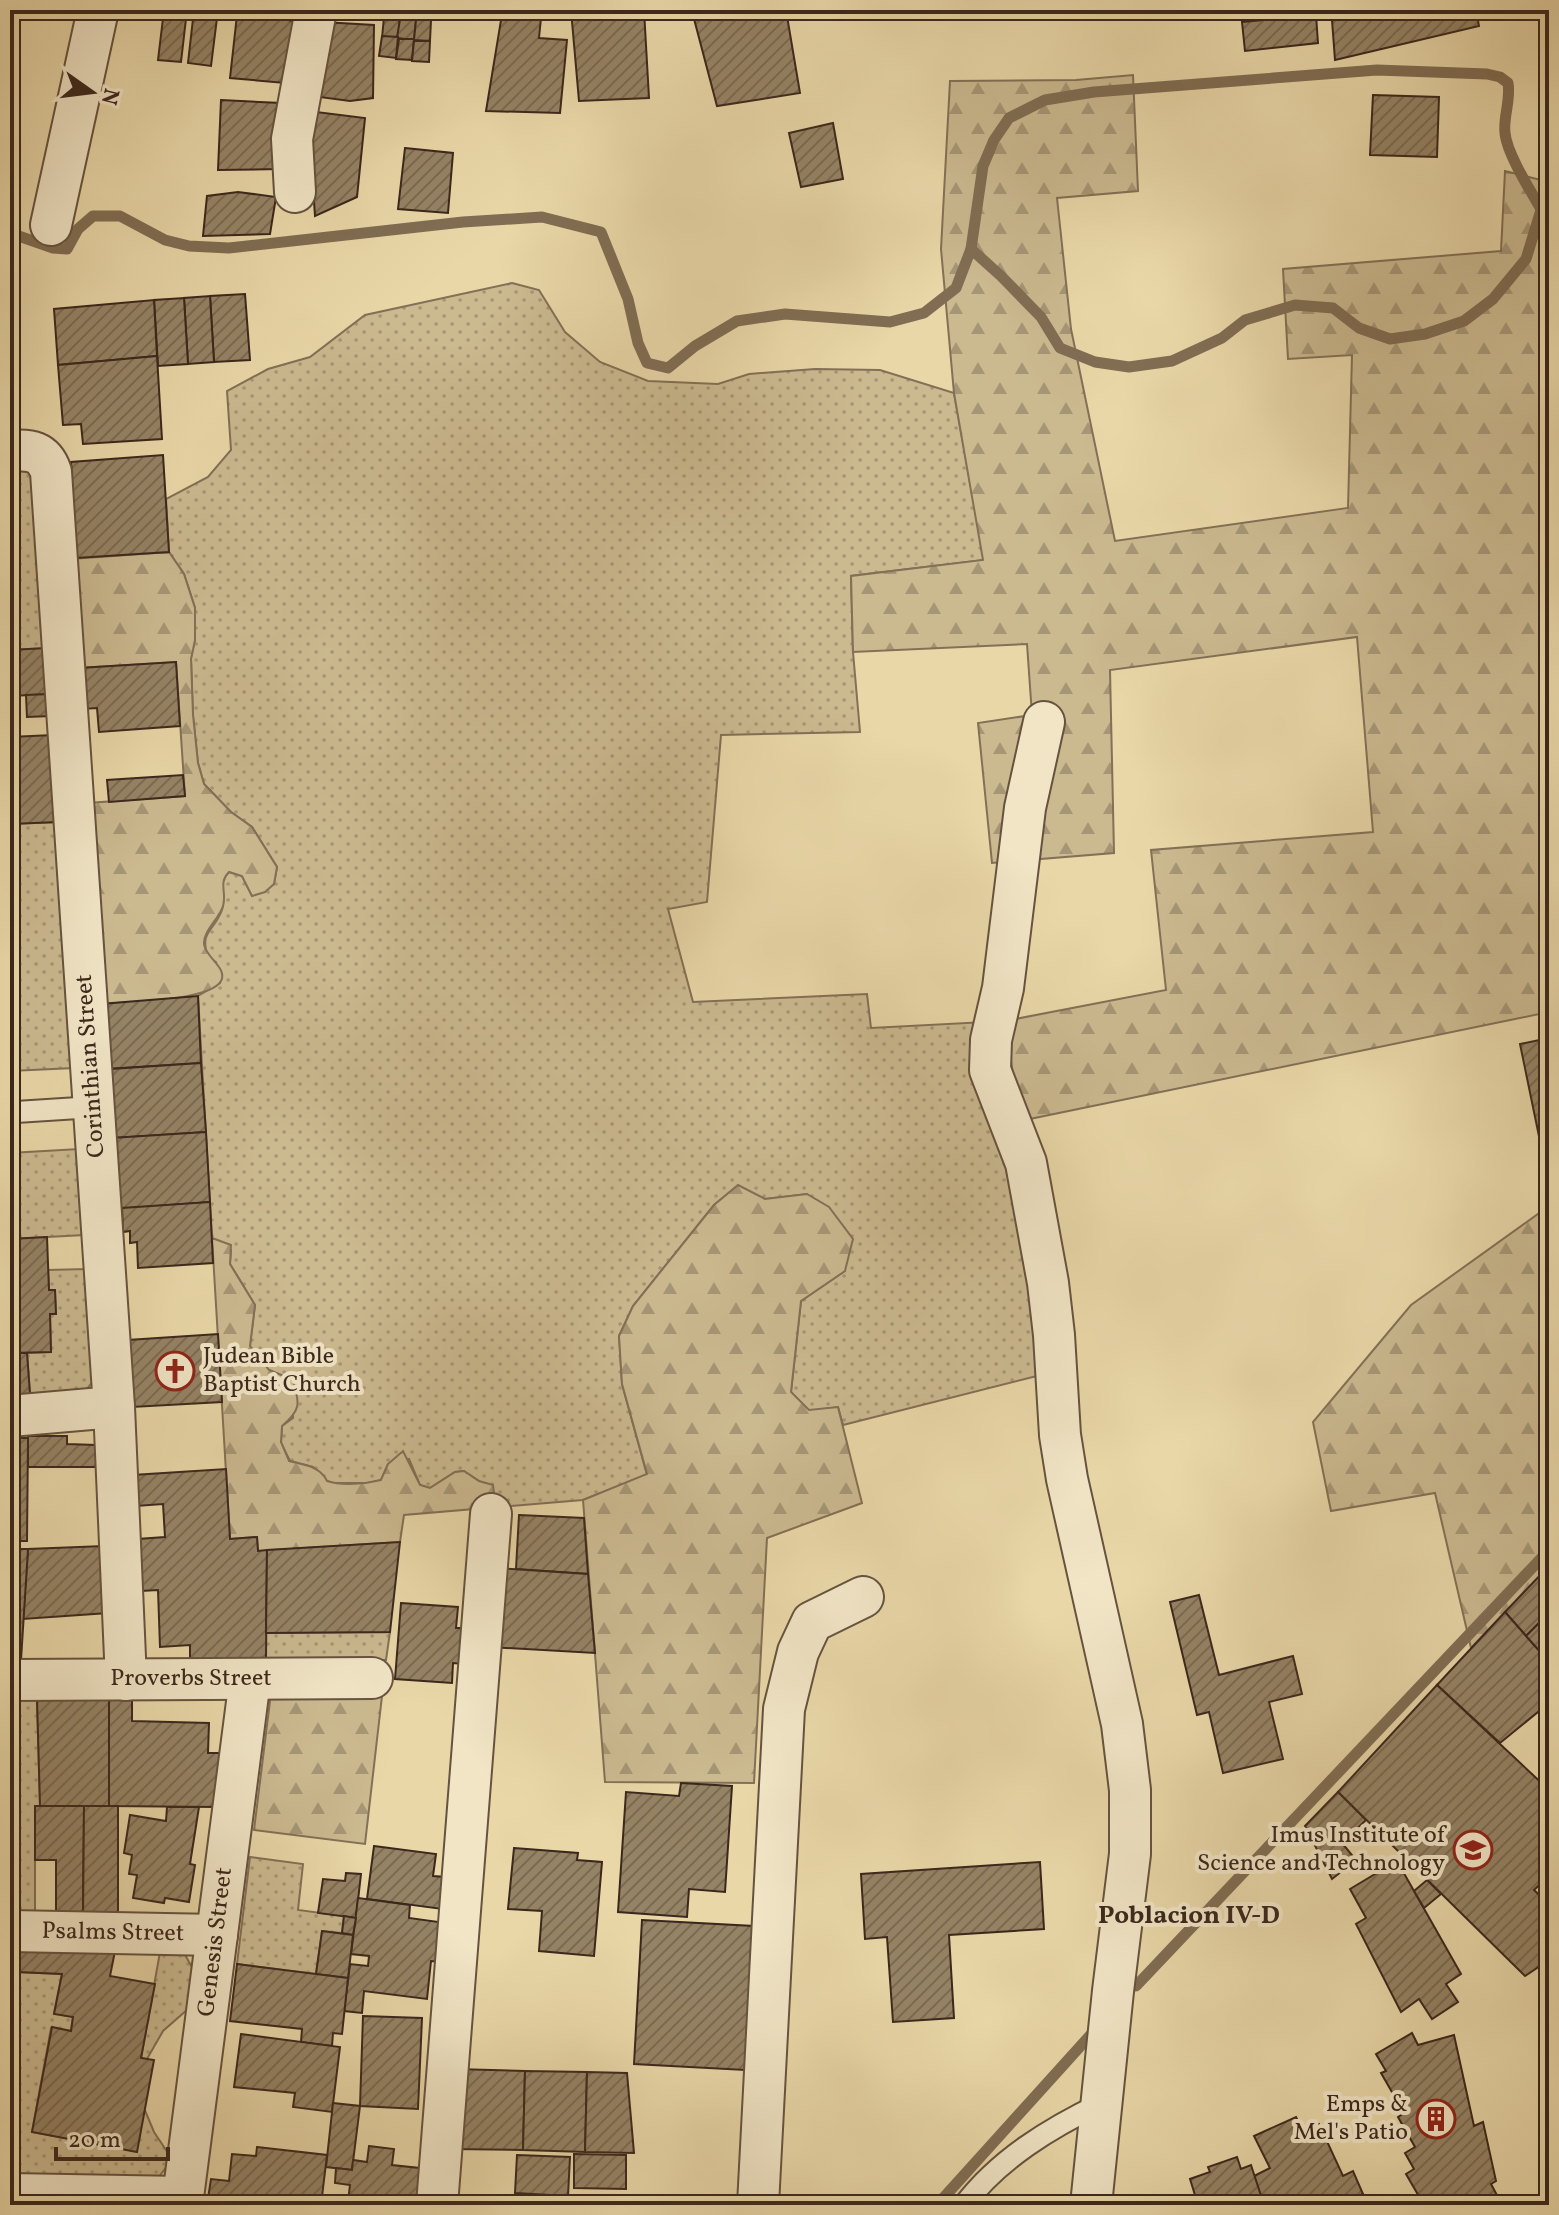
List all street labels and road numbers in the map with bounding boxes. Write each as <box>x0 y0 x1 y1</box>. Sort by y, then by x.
street label: Corinthian Street <box>68 973 114 1159</box>
street label: Proverbs Street <box>110 1662 272 1696</box>
street label: Genesis Street <box>190 1865 242 2019</box>
street label: Psalms Street <box>41 1915 185 1951</box>

